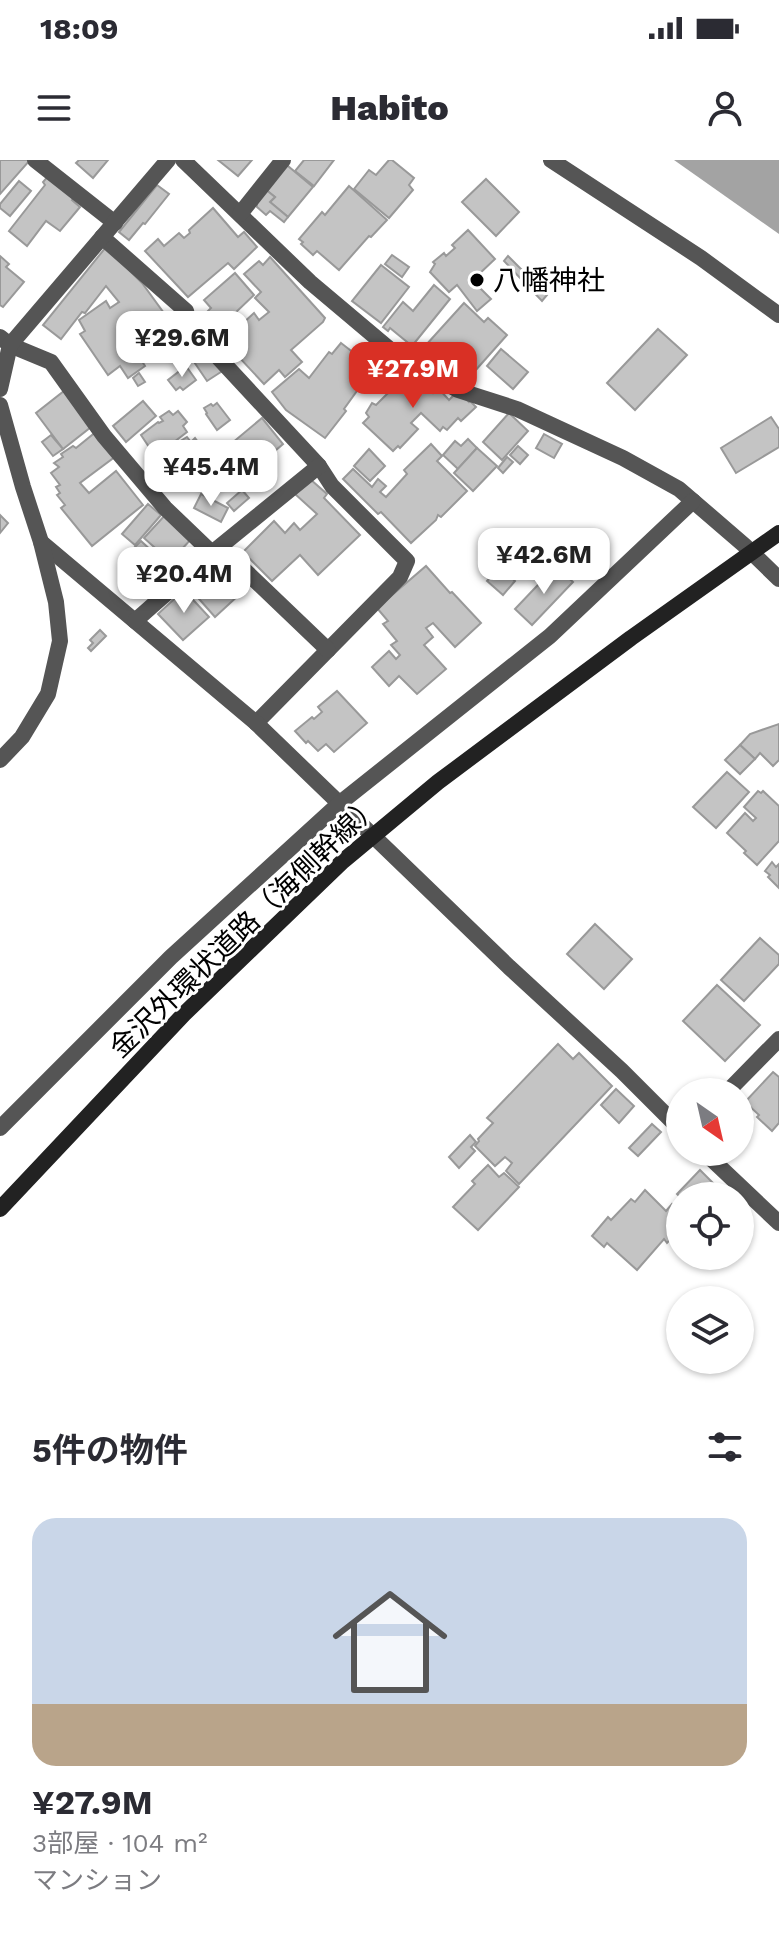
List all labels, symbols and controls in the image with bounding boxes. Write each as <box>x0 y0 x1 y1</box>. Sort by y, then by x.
text: 18:09 <box>40 11 119 46</box>
icon: menu <box>32 86 76 130</box>
icon: person <box>703 86 747 130</box>
text: Habito <box>330 87 449 129</box>
place label: 八幡神社 <box>493 264 605 297</box>
marker: 八幡神社 <box>468 271 486 289</box>
pin: ¥29.6M <box>117 311 247 379</box>
text: ¥29.6M <box>134 322 230 352</box>
pin: ¥27.9M <box>348 342 478 410</box>
text: ¥27.9M <box>367 353 459 383</box>
pin: ¥45.4M <box>146 440 276 508</box>
text: ¥45.4M <box>162 451 260 481</box>
pin: ¥42.6M <box>479 528 609 596</box>
text: ¥42.6M <box>496 539 592 569</box>
pin: ¥20.4M <box>119 547 249 615</box>
text: ¥20.4M <box>135 558 233 588</box>
street label: 金沢外環状道路（海側幹線） <box>103 788 387 1064</box>
north arrow <box>666 1078 754 1166</box>
map controls <box>666 1078 754 1374</box>
button: locate <box>666 1182 754 1270</box>
button: layers <box>666 1286 754 1374</box>
icon: filters <box>703 1425 747 1469</box>
text: 5件の物件 <box>32 1430 188 1470</box>
icon: home <box>318 1570 462 1714</box>
text: ¥27.9M <box>32 1782 153 1822</box>
text: 3部屋 · 104 m² <box>32 1828 208 1858</box>
text: マンション <box>32 1865 162 1895</box>

